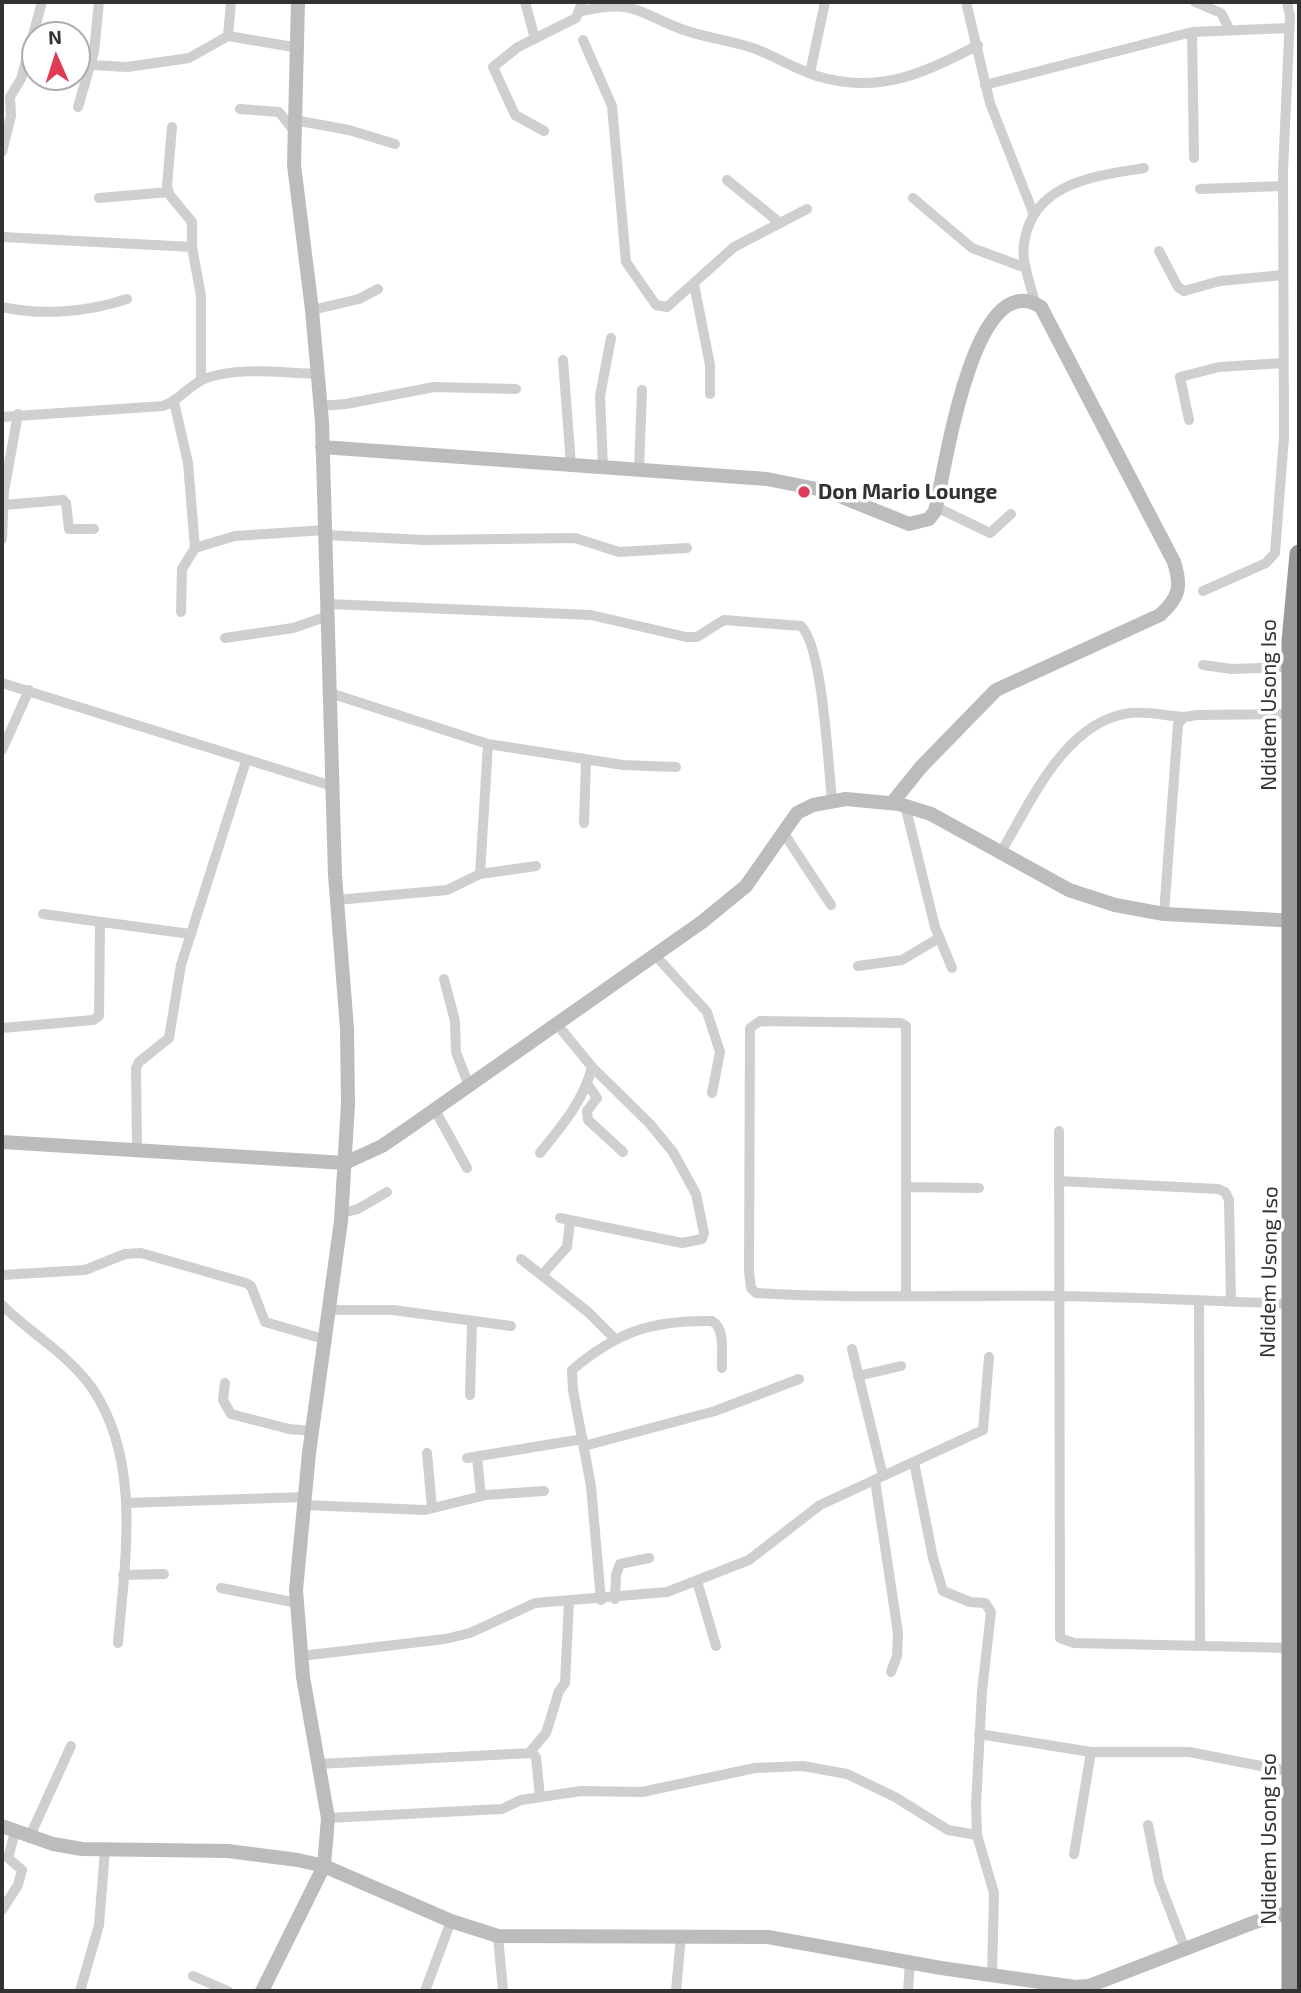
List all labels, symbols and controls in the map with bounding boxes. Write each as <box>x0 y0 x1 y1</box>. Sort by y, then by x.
north arrow <box>21 21 91 91</box>
text: N <box>48 25 62 48</box>
place label: Don Mario Lounge <box>818 479 997 505</box>
marker: Don Mario Lounge <box>796 484 812 500</box>
street label: Ndidem Usong Iso <box>1256 619 1282 791</box>
street label: Ndidem Usong Iso <box>1255 1186 1283 1358</box>
street label: Ndidem Usong Iso <box>1256 1753 1282 1925</box>

